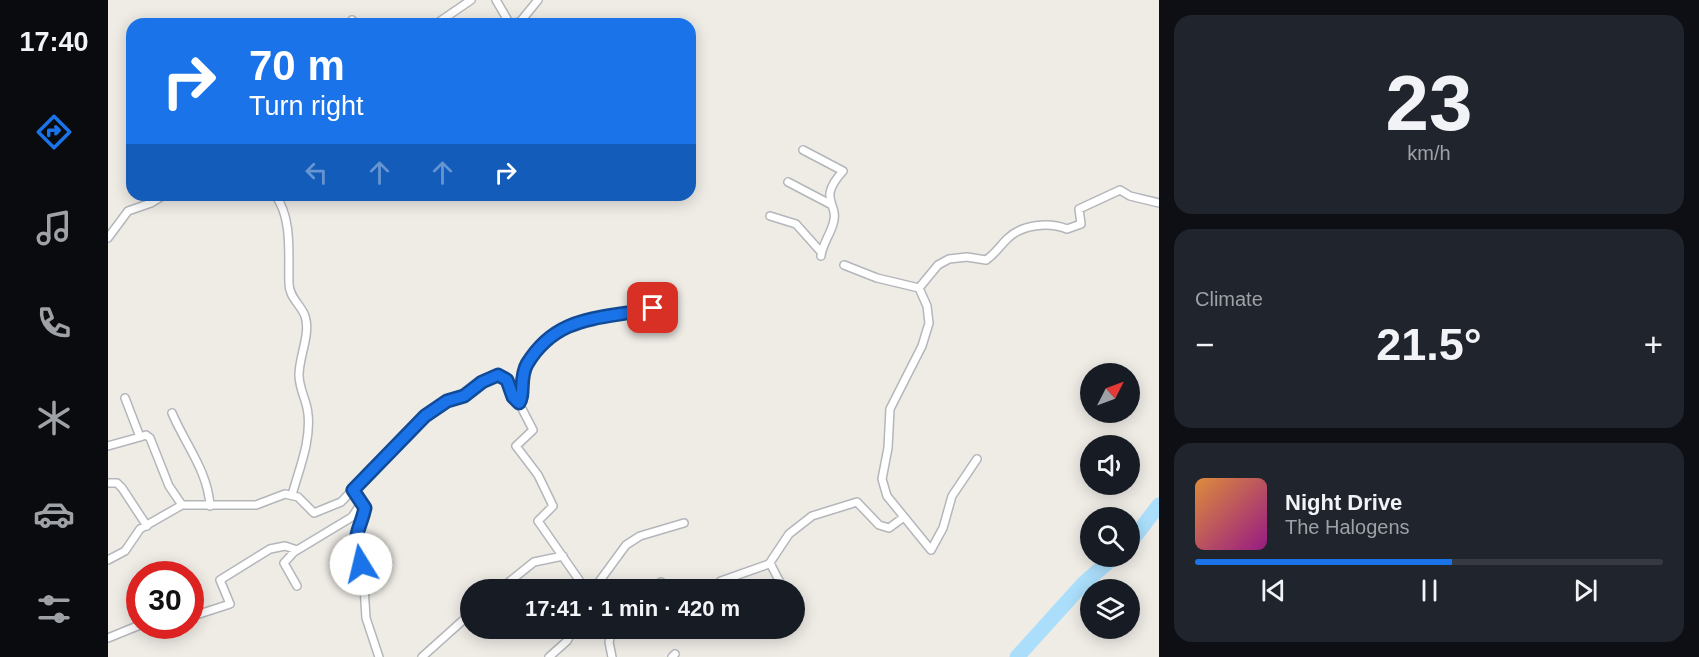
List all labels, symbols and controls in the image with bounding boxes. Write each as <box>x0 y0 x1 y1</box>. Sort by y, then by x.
text: 17:40 <box>19 27 89 57</box>
icon: right <box>150 42 228 120</box>
text: 70 m <box>249 42 345 89</box>
text: 23 <box>1386 59 1472 147</box>
text: Turn right <box>249 91 364 121</box>
icon: directions <box>33 111 75 153</box>
text: km/h <box>1407 142 1451 164</box>
icon: left <box>300 156 333 189</box>
icon: ahead <box>363 156 396 189</box>
icon: ahead <box>426 156 459 189</box>
icon: right <box>489 156 522 189</box>
icon: music <box>33 207 75 249</box>
pin <box>627 282 678 333</box>
text: Climate <box>1195 288 1263 310</box>
icon: arrive <box>636 291 669 324</box>
icon: phone <box>33 302 75 344</box>
text: 21.5° <box>1376 319 1482 370</box>
text: − <box>1195 326 1214 363</box>
text: + <box>1644 326 1663 363</box>
north arrow <box>1080 363 1140 423</box>
map controls <box>1080 363 1140 639</box>
icon: climate <box>33 397 75 439</box>
button: sound <box>1080 435 1140 495</box>
text: Night Drive <box>1285 490 1402 515</box>
icon: car <box>33 493 75 535</box>
button: search <box>1080 507 1140 567</box>
text: The Halogens <box>1285 516 1410 538</box>
position arrow <box>329 532 393 596</box>
speed limit sign: 30 <box>126 561 204 639</box>
icon: previous <box>1257 574 1290 607</box>
icon: pause <box>1413 574 1446 607</box>
icon: next <box>1569 574 1602 607</box>
button: layers <box>1080 579 1140 639</box>
icon: filters <box>33 588 75 630</box>
text: 17:41 · 1 min · 420 m <box>525 596 740 621</box>

